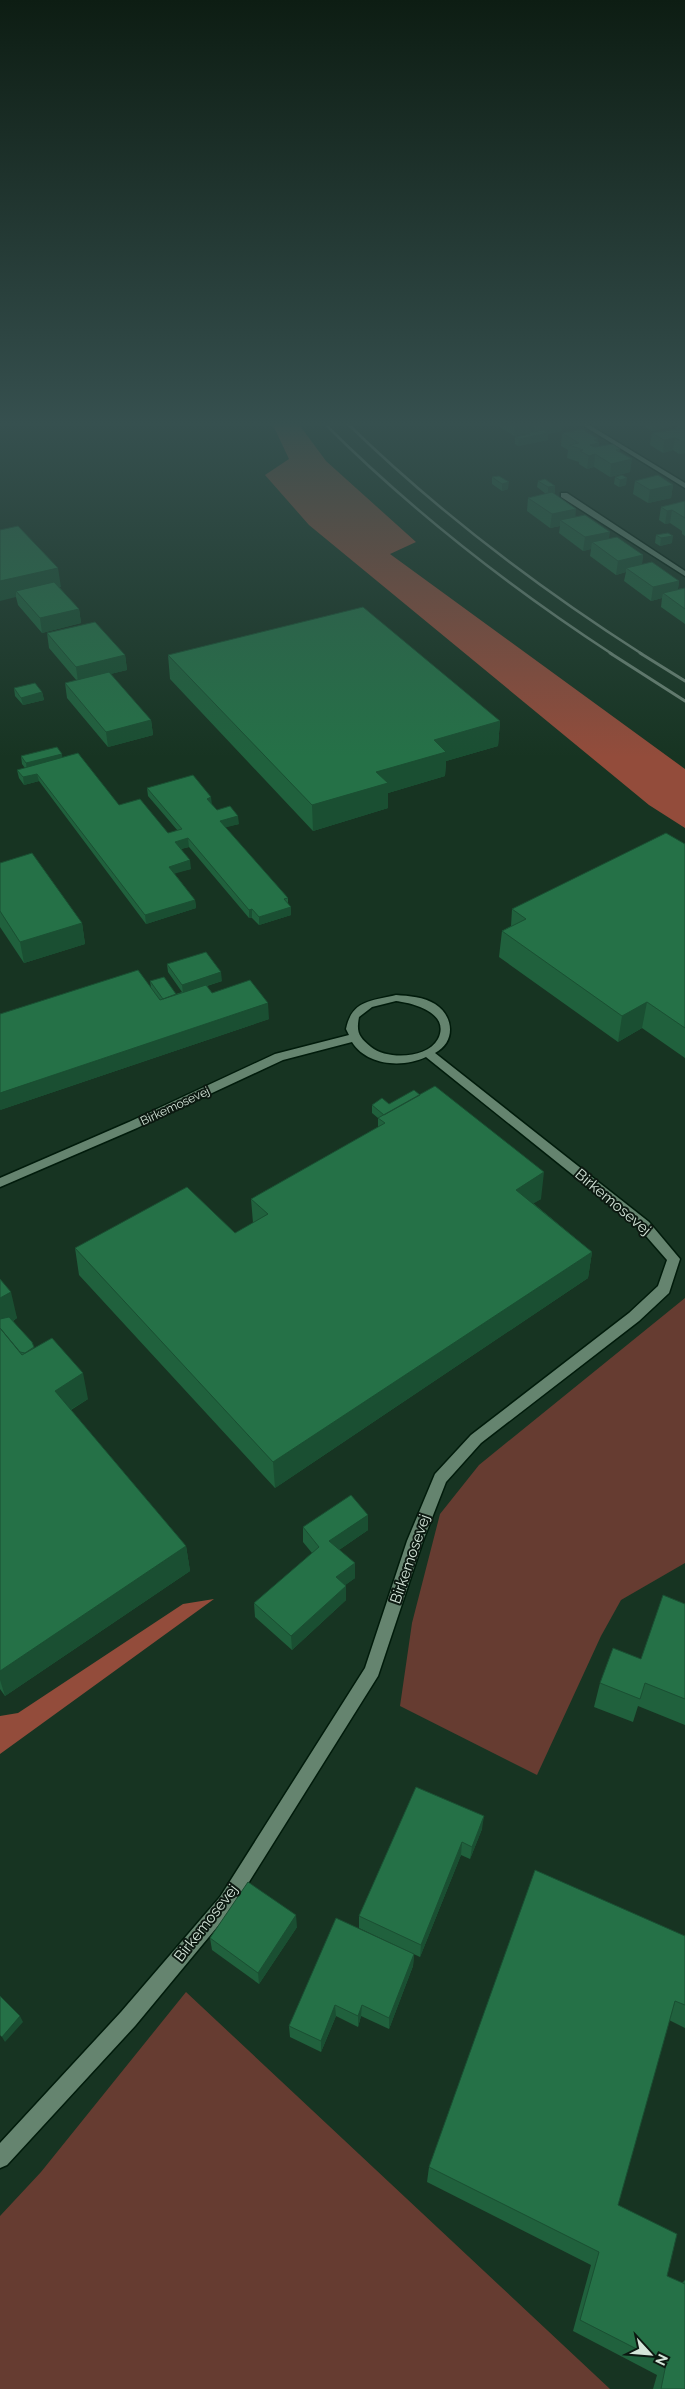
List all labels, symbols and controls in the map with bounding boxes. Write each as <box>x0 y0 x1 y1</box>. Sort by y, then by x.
street label: Birkemosevej <box>138 1084 212 1128</box>
street label: Birkemosevej <box>571 1165 655 1239</box>
street label: Birkemosevej <box>386 1512 434 1606</box>
street label: Birkemosevej <box>170 1881 242 1965</box>
north arrow <box>625 2329 675 2379</box>
text: N <box>652 2351 671 2368</box>

